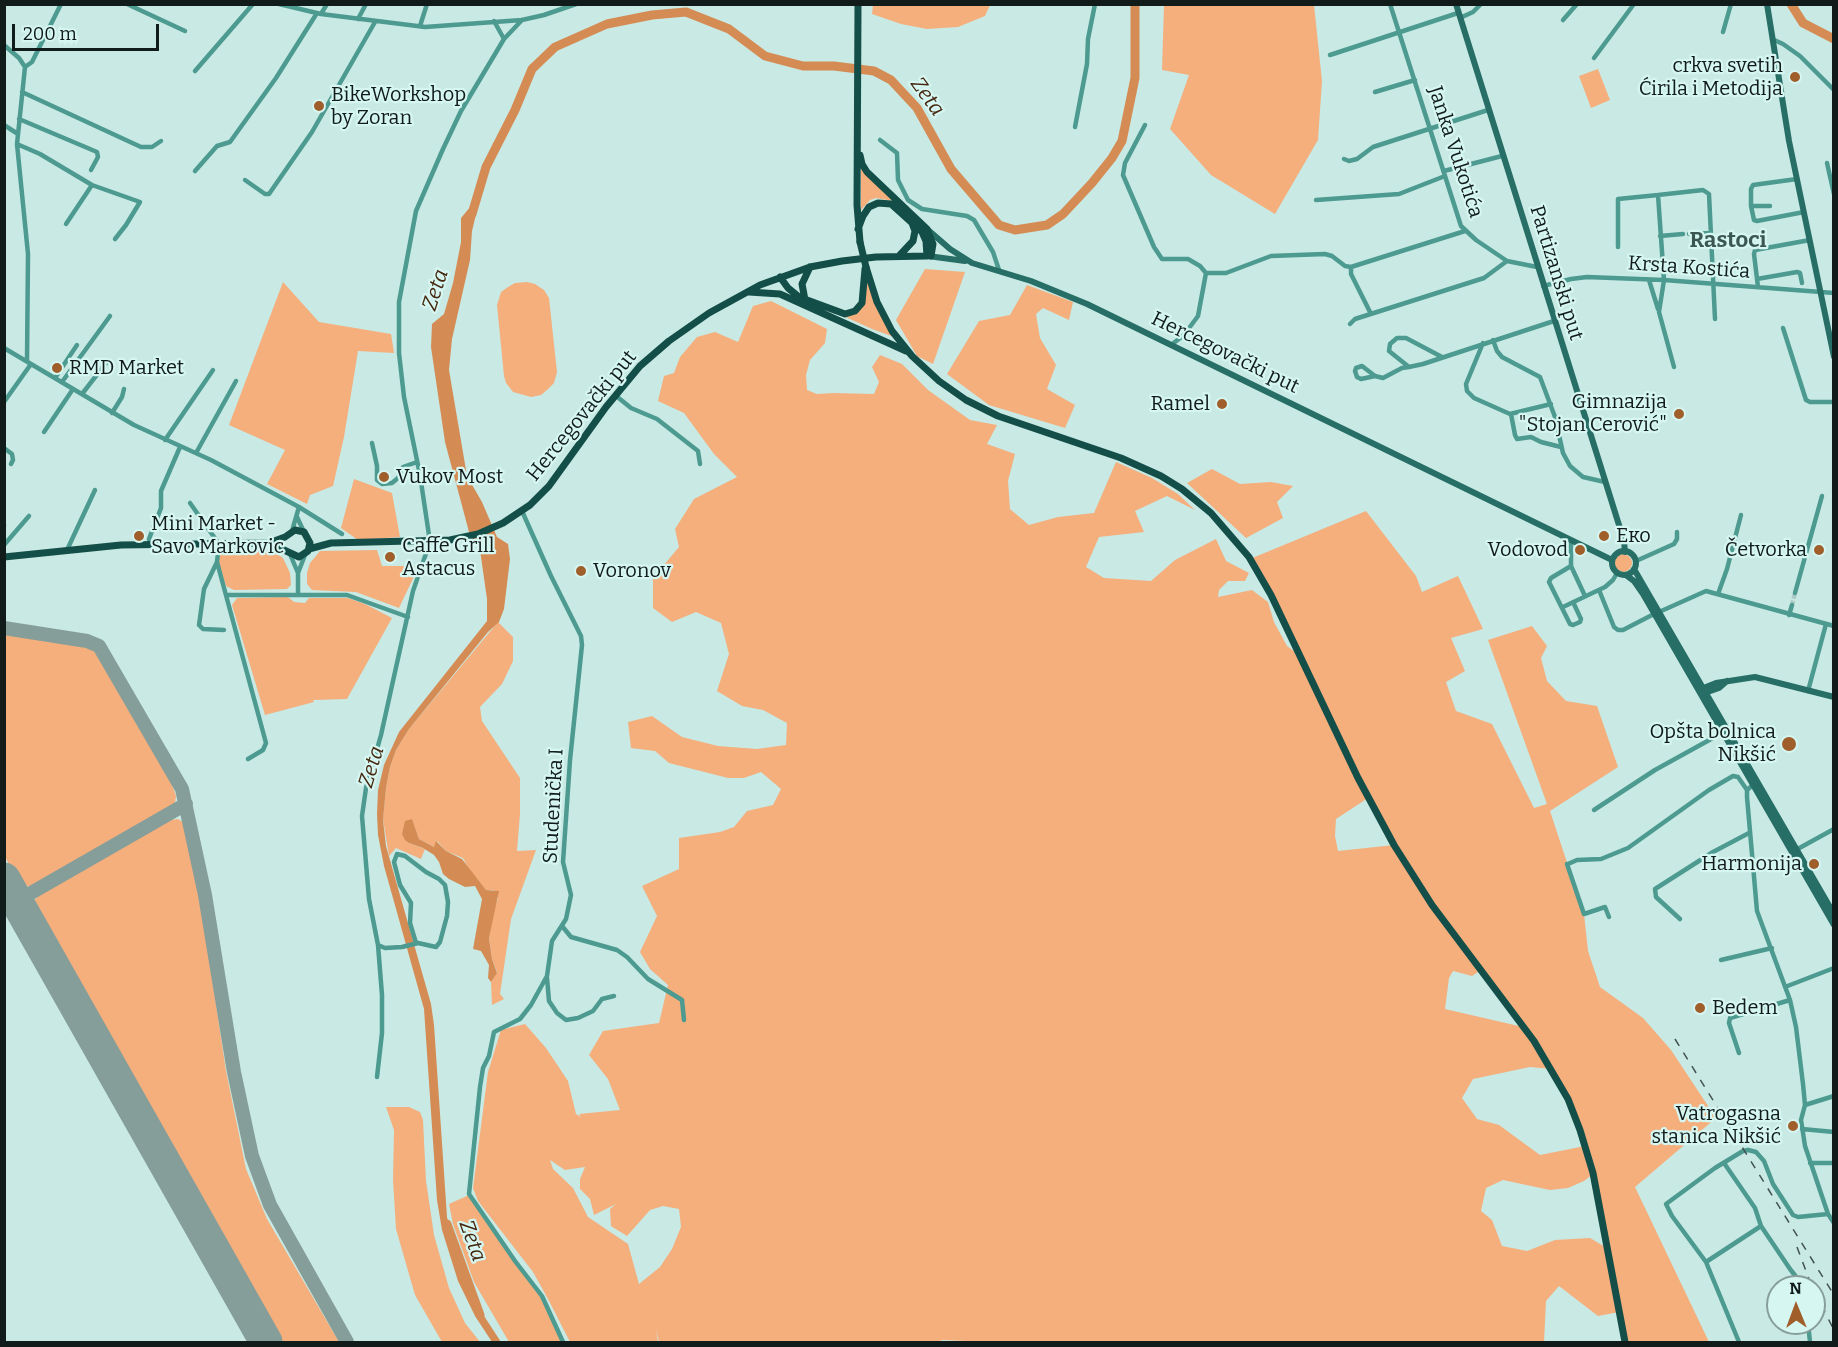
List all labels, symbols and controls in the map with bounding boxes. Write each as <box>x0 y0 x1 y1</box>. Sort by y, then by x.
scale bar <box>15 12 162 50</box>
text: 200 m <box>23 23 77 45</box>
place label: crkva svetih Ćirila i Metodija <box>1639 54 1783 101</box>
marker: crkva svetih Ćirila i Metodija <box>1788 70 1802 84</box>
water label: Zeta <box>904 73 950 121</box>
place label: BikeWorkshop by Zoran <box>331 83 466 130</box>
street label: Janka Vukotića <box>1422 83 1488 221</box>
marker: BikeWorkshop by Zoran <box>312 99 326 113</box>
street label: Partizanski put <box>1524 203 1588 343</box>
district label: Rastoci <box>1690 228 1766 254</box>
street label: Krsta Kostića <box>1627 252 1751 284</box>
water label: Zeta <box>418 266 454 314</box>
street label: Hercegovački put <box>1147 307 1303 399</box>
street label: Hercegovački put <box>522 346 642 486</box>
place label: RMD Market <box>69 356 184 380</box>
marker: RMD Market <box>50 361 64 375</box>
place label: Gimnazija "Stojan Cerović" <box>1519 390 1667 437</box>
place label: Ramel <box>1150 392 1210 416</box>
marker: Ramel <box>1215 397 1229 411</box>
marker: Gimnazija "Stojan Cerović" <box>1672 407 1686 421</box>
place label: Vukov Most <box>396 465 503 489</box>
marker: Vukov Most <box>377 470 391 484</box>
place label: Mini Market - Savo Markovic <box>151 512 284 559</box>
place label: Еко <box>1616 524 1651 548</box>
marker: Mini Market - Savo Markovic <box>132 529 146 543</box>
marker: Еко <box>1597 529 1611 543</box>
place label: Caffe Grill Astacus <box>402 534 495 581</box>
place label: Vodovod <box>1488 538 1568 562</box>
place label: Četvorka <box>1725 538 1807 562</box>
marker: Vodovod <box>1573 543 1587 557</box>
marker: Četvorka <box>1812 543 1826 557</box>
marker: Caffe Grill Astacus <box>383 550 397 564</box>
place label: Voronov <box>593 559 671 583</box>
marker: Voronov <box>574 564 588 578</box>
place label: Opšta bolnica Nikšić <box>1649 720 1776 767</box>
marker: Opšta bolnica Nikšić <box>1780 735 1798 753</box>
water label: Zeta <box>354 743 390 791</box>
street label: Studenička I <box>539 748 569 864</box>
place label: Harmonija <box>1701 852 1802 876</box>
marker: Harmonija <box>1807 857 1821 871</box>
place label: Bedem <box>1712 996 1777 1020</box>
marker: Bedem <box>1693 1001 1707 1015</box>
place label: Vatrogasna stanica Nikšić <box>1651 1102 1781 1149</box>
marker: Vatrogasna stanica Nikšić <box>1786 1119 1800 1133</box>
water label: Zeta <box>453 1217 491 1265</box>
north arrow <box>1766 1275 1826 1335</box>
text: N <box>1789 1279 1802 1298</box>

